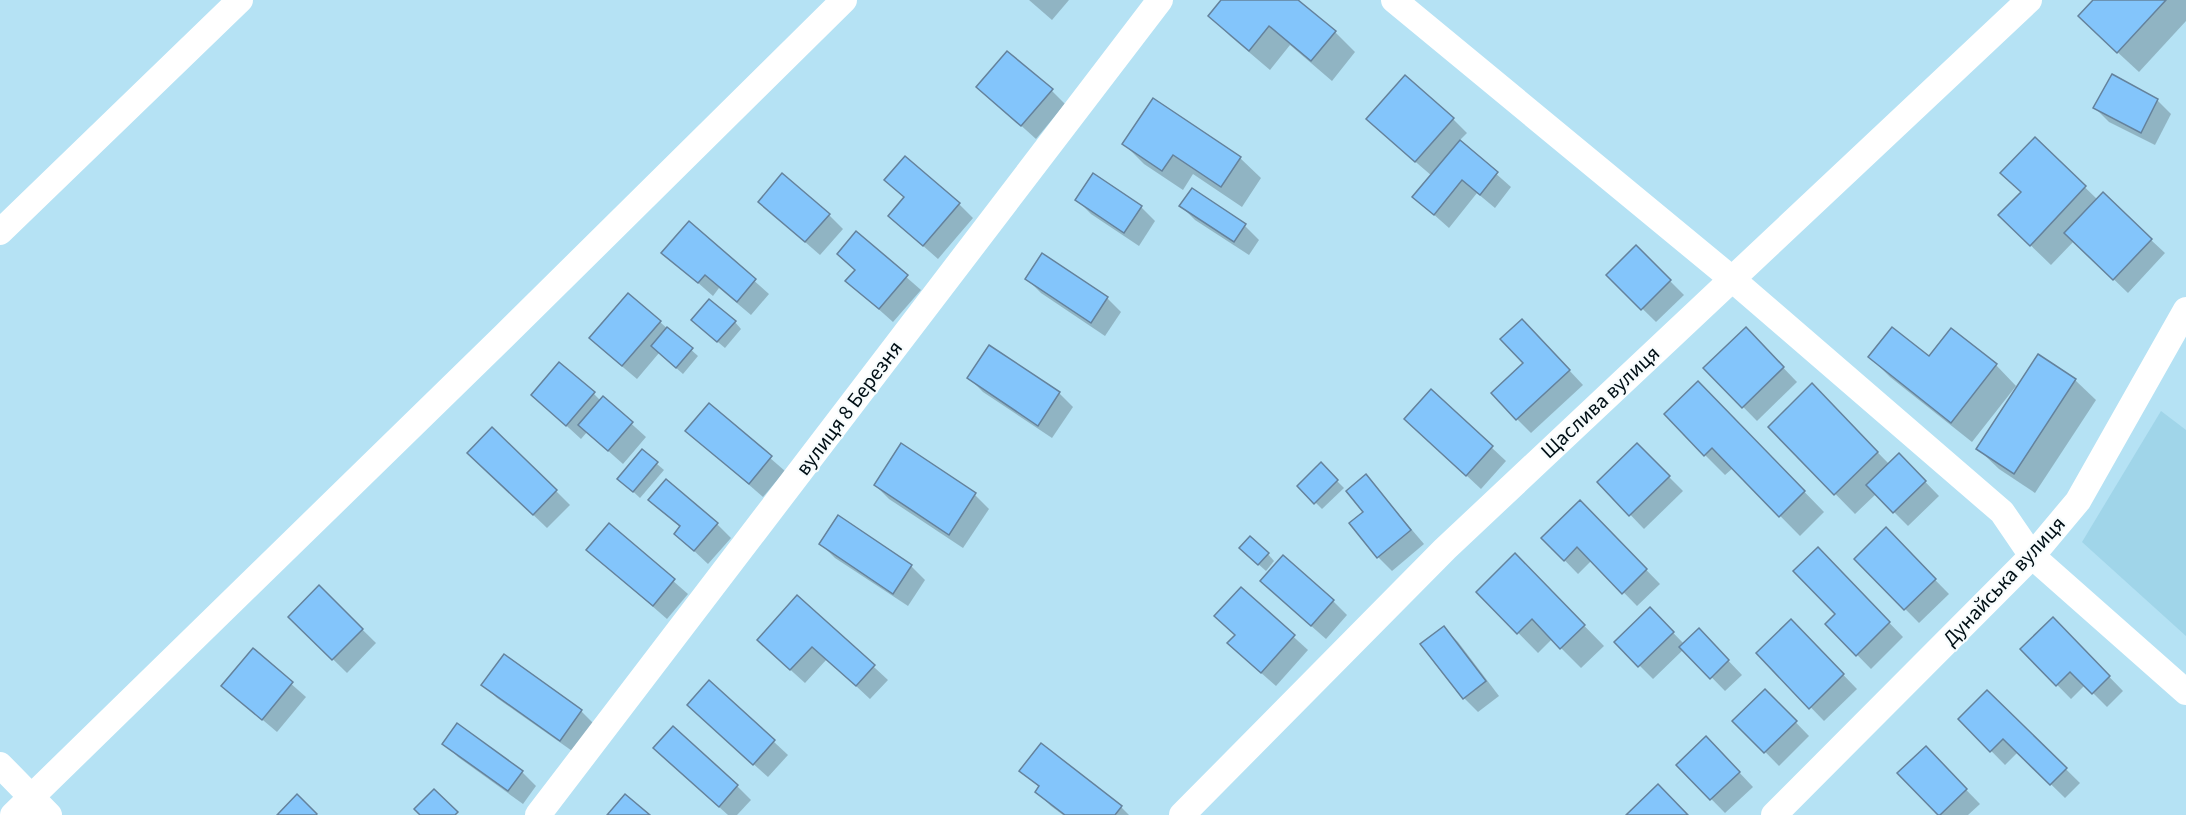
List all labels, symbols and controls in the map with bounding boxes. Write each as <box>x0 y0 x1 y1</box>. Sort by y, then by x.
street label: вулиця 8 Березня <box>788 334 910 482</box>
street label: Щаслива вулиця <box>1534 339 1666 465</box>
street label: Дунайська вулиця <box>1936 509 2072 653</box>

